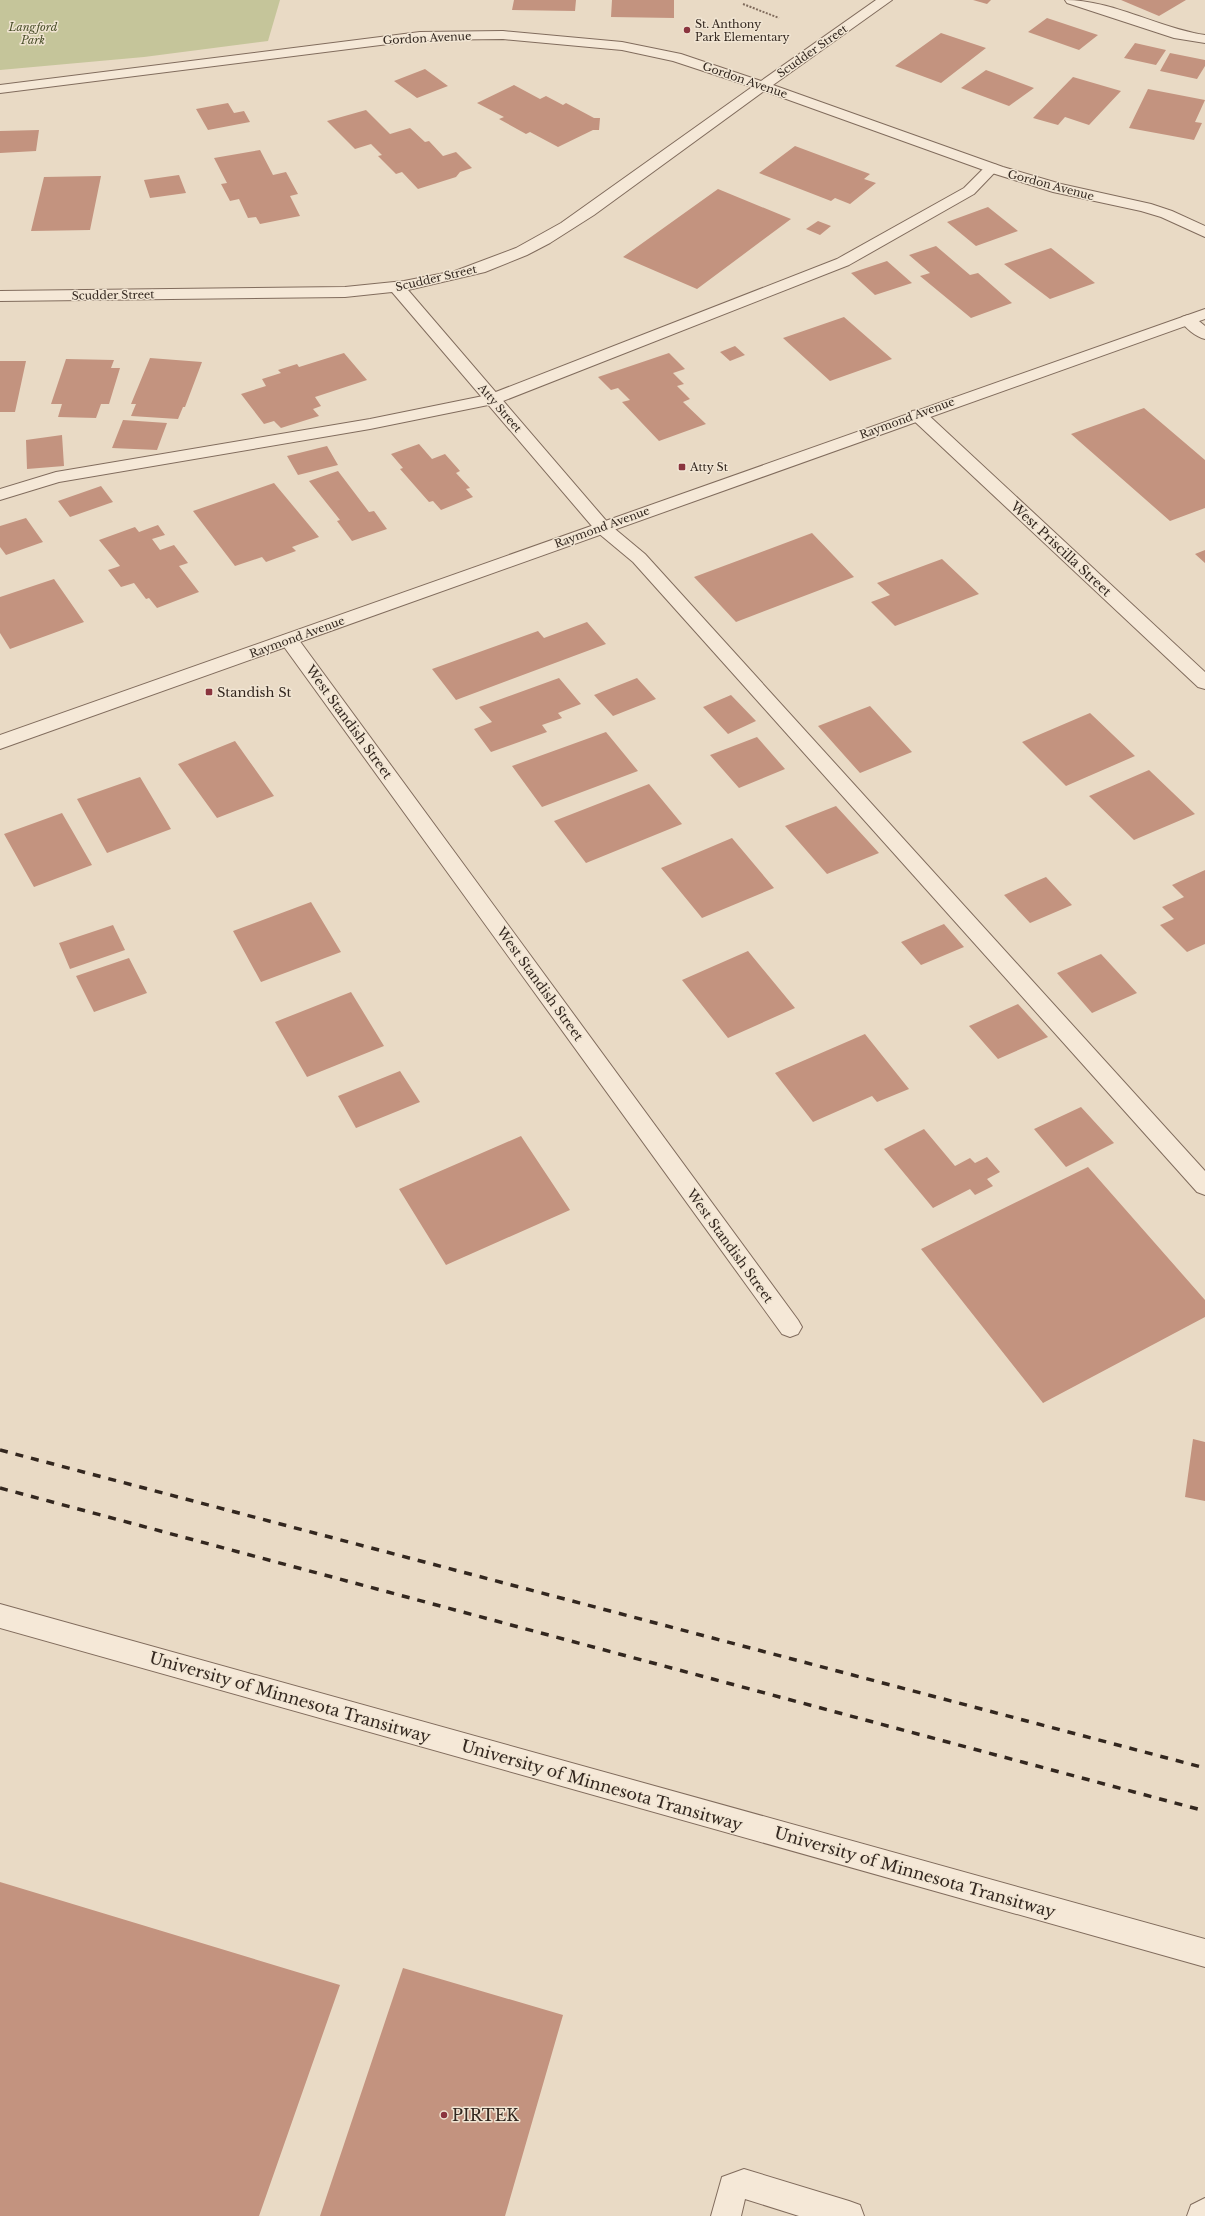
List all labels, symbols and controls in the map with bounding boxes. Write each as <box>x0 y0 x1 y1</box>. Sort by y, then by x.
place label: St. Anthony Park Elementary <box>695 17 790 44</box>
park label: Langford Park <box>8 20 58 47</box>
street label: Scudder Street <box>774 21 851 80</box>
marker: St. Anthony Park Elementary <box>682 25 692 35</box>
street label: Gordon Avenue <box>382 29 472 47</box>
street label: Gordon Avenue <box>701 59 789 101</box>
street label: Gordon Avenue <box>1006 167 1096 203</box>
street label: Scudder Street <box>394 262 479 294</box>
street label: Scudder Street <box>72 287 155 303</box>
street label: Atty Street <box>474 380 525 436</box>
street label: Raymond Avenue <box>858 394 956 442</box>
place label: Atty St <box>689 460 729 474</box>
marker: Atty St <box>677 462 687 472</box>
street label: West Priscilla Street <box>1006 497 1115 600</box>
street label: Raymond Avenue <box>553 503 651 551</box>
street label: Raymond Avenue <box>248 613 346 661</box>
street label: West Standish Street <box>301 661 396 782</box>
place label: Standish St <box>217 684 291 701</box>
marker: Standish St <box>204 687 214 697</box>
street label: West Standish Street <box>492 923 587 1044</box>
street label: West Standish Street <box>682 1185 777 1306</box>
street label: University of Minnesota Transitway <box>147 1647 434 1747</box>
street label: University of Minnesota Transitway <box>459 1735 746 1835</box>
street label: University of Minnesota Transitway <box>772 1822 1059 1922</box>
place label: PIRTEK <box>452 2105 519 2125</box>
marker: PIRTEK <box>439 2110 449 2120</box>

